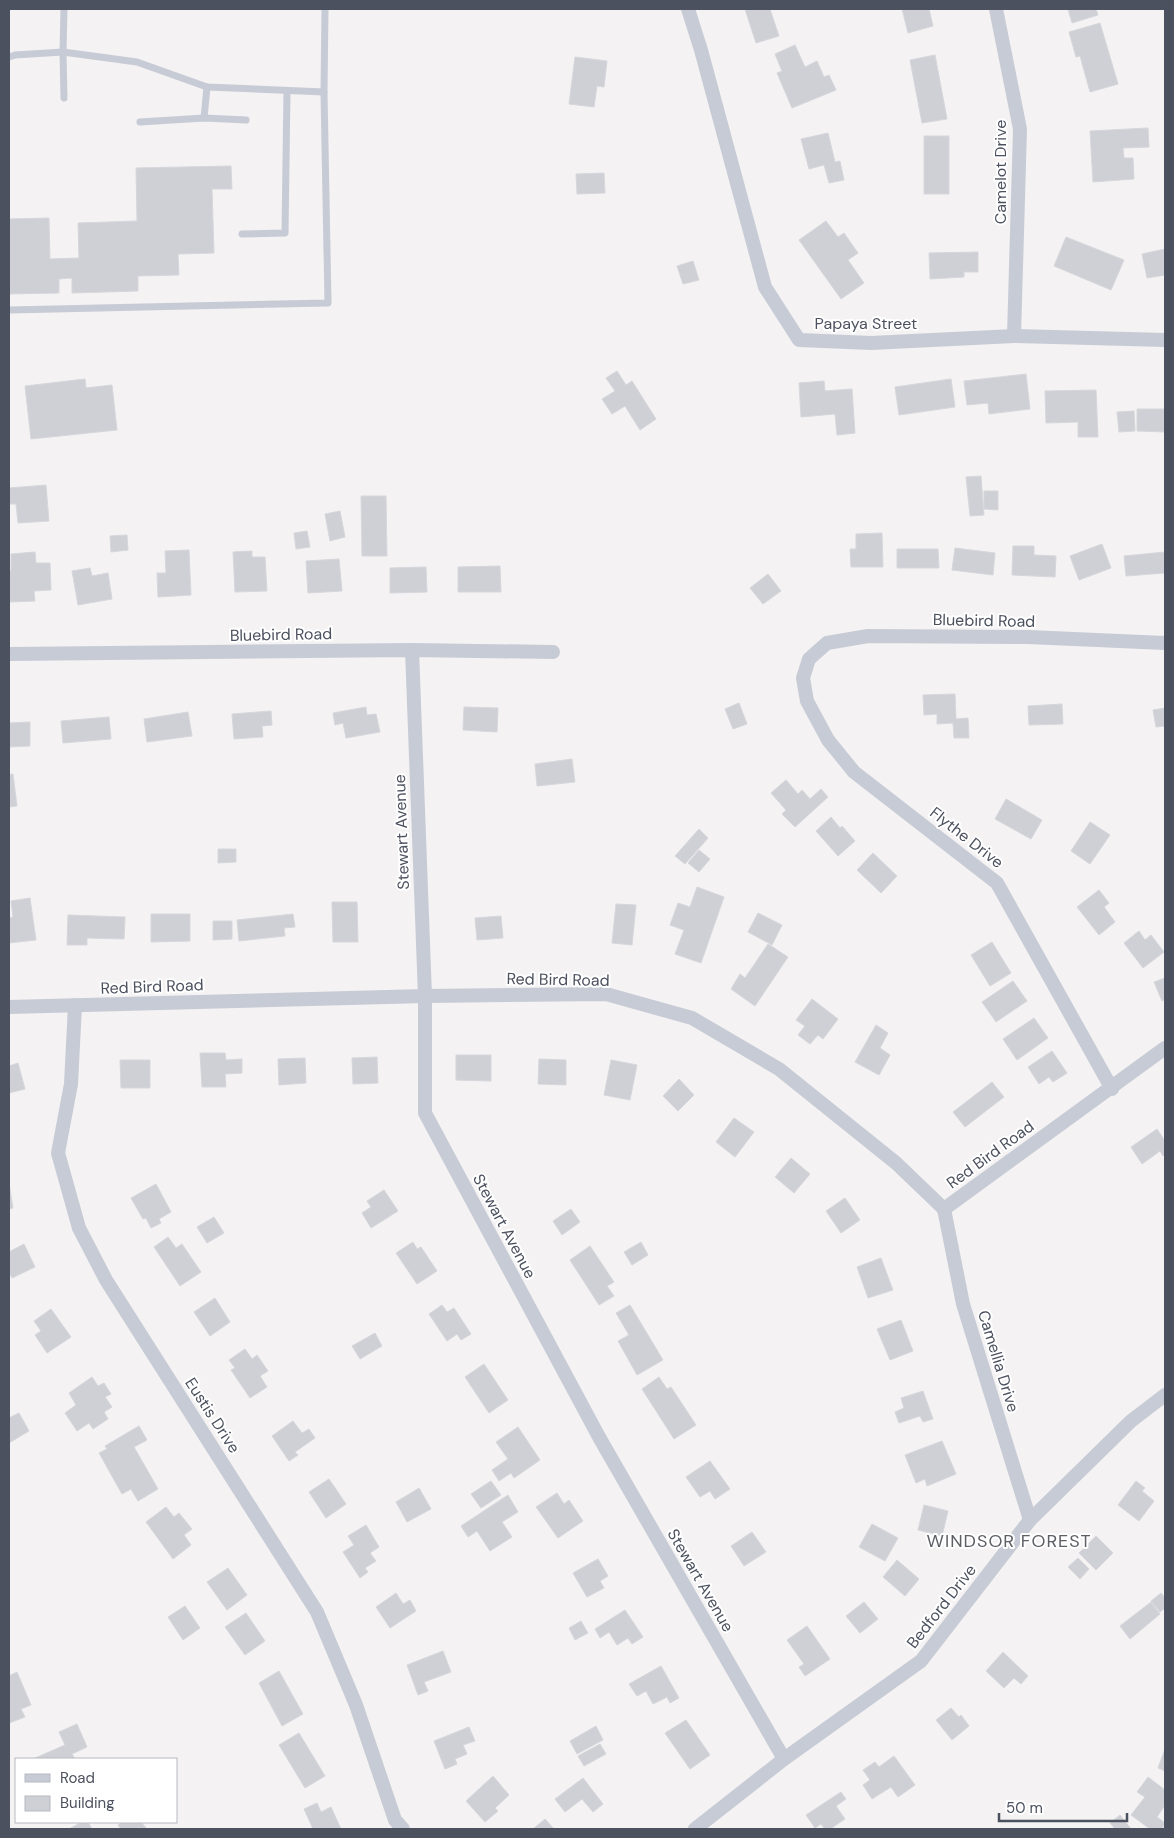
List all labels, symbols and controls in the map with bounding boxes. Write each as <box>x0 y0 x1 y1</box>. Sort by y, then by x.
street label: Camelot Drive <box>990 120 1011 224</box>
street label: Papaya Street <box>815 313 917 334</box>
street label: Bluebird Road <box>933 609 1035 632</box>
street label: Bluebird Road <box>230 623 332 646</box>
street label: Stewart Avenue <box>389 774 414 890</box>
street label: Flythe Drive <box>926 802 1008 873</box>
street label: Red Bird Road <box>506 968 610 991</box>
street label: Red Bird Road <box>100 974 204 999</box>
street label: Red Bird Road <box>942 1116 1038 1193</box>
street label: Stewart Avenue <box>468 1170 541 1282</box>
street label: Camellia Drive <box>973 1308 1024 1415</box>
street label: Eustis Drive <box>180 1373 245 1457</box>
street label: Stewart Avenue <box>663 1525 739 1636</box>
district label: WINDSOR FOREST <box>927 1529 1091 1553</box>
street label: Bedford Drive <box>902 1560 981 1653</box>
legend <box>15 1758 178 1823</box>
text: Road <box>60 1768 95 1788</box>
scale bar <box>999 1790 1126 1822</box>
text: Building <box>60 1793 115 1813</box>
text: 50 m <box>1006 1798 1043 1818</box>

